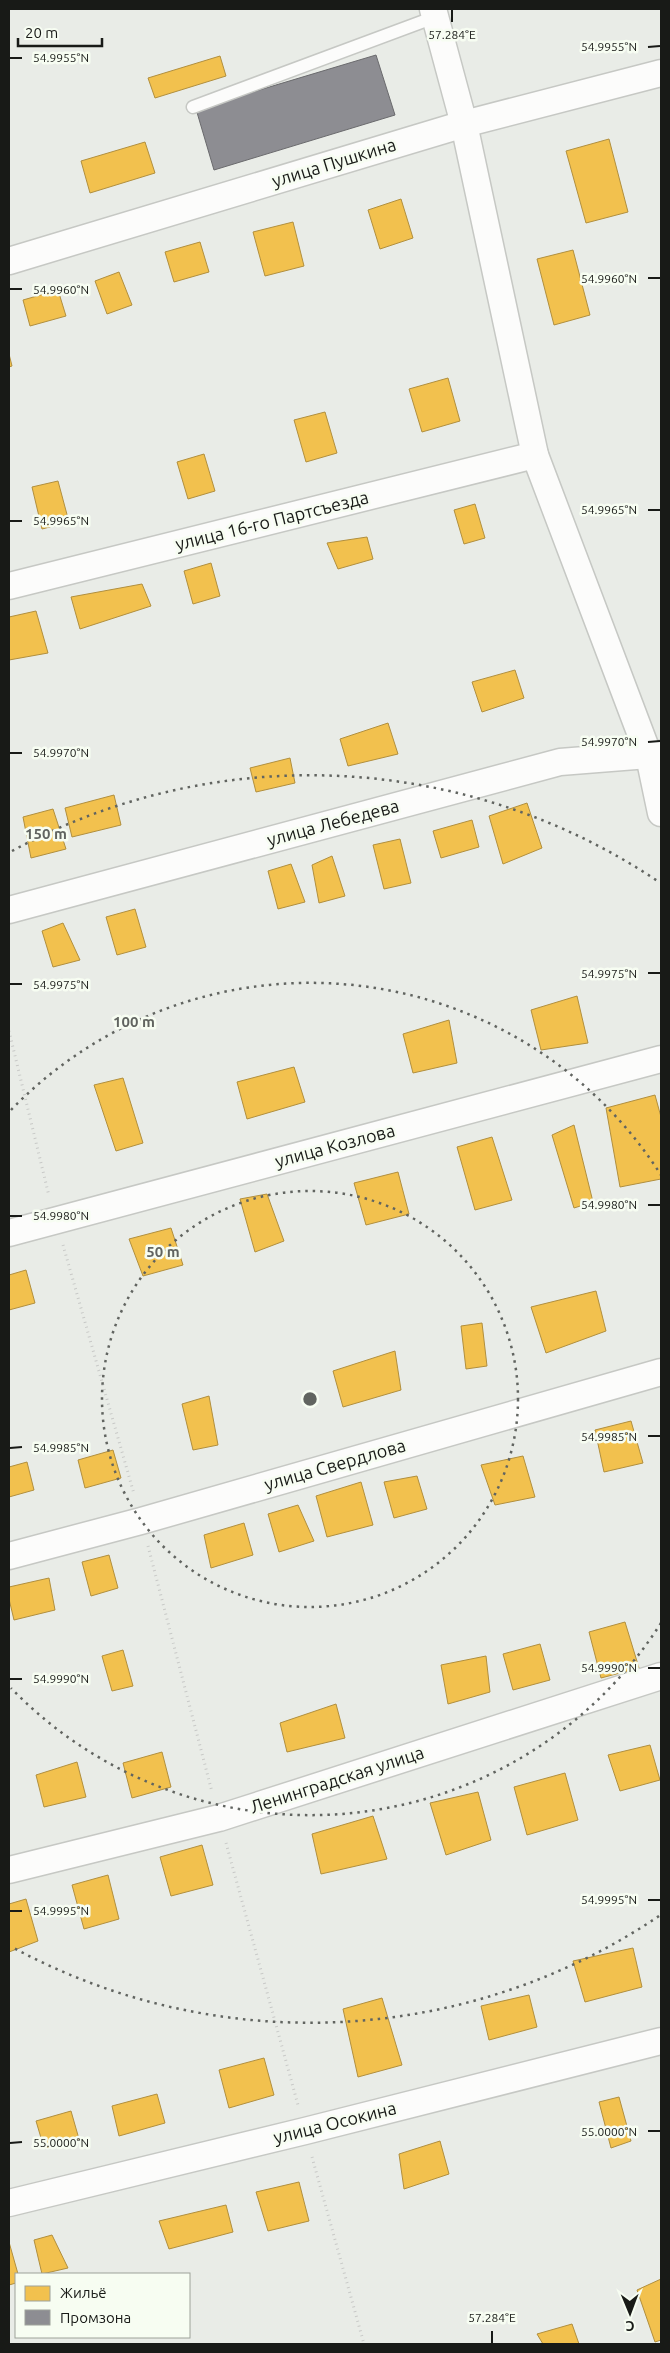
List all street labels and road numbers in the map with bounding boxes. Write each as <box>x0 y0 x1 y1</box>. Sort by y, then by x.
street label: улица Пушкина <box>269 134 398 190</box>
street label: улица 16-го Партсъезда <box>173 486 370 554</box>
street label: улица Лебедева <box>265 795 401 849</box>
street label: улица Козлова <box>273 1119 397 1171</box>
street label: улица Свердлова <box>262 1434 408 1494</box>
street label: Ленинградская улица <box>247 1741 426 1817</box>
street label: улица Осокина <box>271 2097 398 2147</box>

